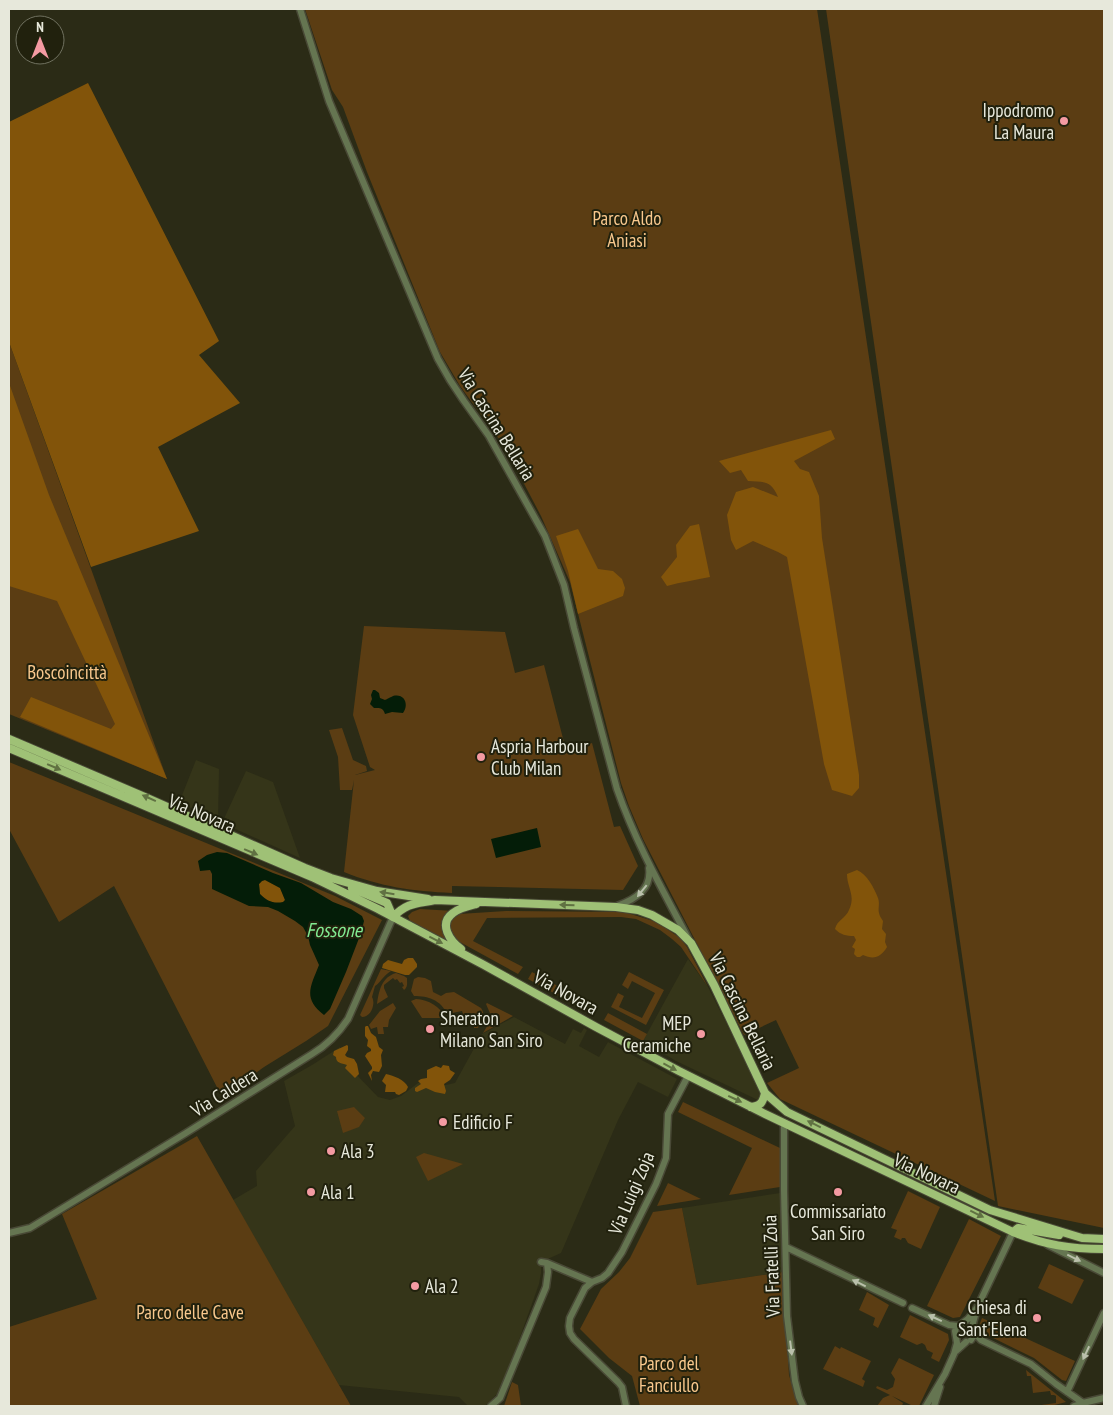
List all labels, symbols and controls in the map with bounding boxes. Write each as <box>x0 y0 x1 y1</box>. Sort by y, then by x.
north arrow <box>15 15 65 65</box>
text: N <box>36 18 44 36</box>
place label: Ippodromo La Maura <box>983 98 1054 144</box>
marker: Ippodromo La Maura <box>1058 115 1070 127</box>
park label: Parco Aldo Aniasi <box>593 206 661 252</box>
street label: Via Cascina Bellaria <box>452 362 541 485</box>
park label: Boscoincittà <box>27 660 107 684</box>
place label: Aspria Harbour Club Milan <box>491 734 589 780</box>
marker: Aspria Harbour Club Milan <box>475 751 487 763</box>
one-way arrow <box>47 764 61 772</box>
street label: Via Novara <box>164 788 239 838</box>
one-way arrow <box>142 794 156 802</box>
one-way arrow <box>244 849 258 857</box>
one-way arrow <box>636 884 647 897</box>
one-way arrow <box>379 888 395 896</box>
one-way arrow <box>559 901 575 909</box>
water label: Fossone <box>306 917 364 943</box>
one-way arrow <box>429 936 444 944</box>
street label: Via Cascina Bellaria <box>704 947 782 1074</box>
street label: Via Novara <box>528 964 603 1020</box>
place label: Sheraton Milano San Siro <box>440 1006 543 1052</box>
place label: MEP Ceramiche <box>623 1011 691 1057</box>
marker: Sheraton Milano San Siro <box>424 1023 436 1035</box>
marker: MEP Ceramiche <box>695 1028 707 1040</box>
street label: Via Caldera <box>185 1062 262 1122</box>
one-way arrow <box>663 1063 677 1071</box>
one-way arrow <box>728 1095 743 1104</box>
place label: Edificio F <box>453 1110 513 1134</box>
marker: Edificio F <box>437 1116 449 1128</box>
one-way arrow <box>807 1120 821 1128</box>
place label: Ala 3 <box>341 1139 375 1163</box>
marker: Ala 3 <box>325 1145 337 1157</box>
street label: Via Novara <box>889 1147 964 1199</box>
street label: Via Luigi Zoja <box>602 1148 659 1239</box>
place label: Ala 1 <box>321 1180 355 1204</box>
marker: Ala 1 <box>305 1186 317 1198</box>
marker: Commissariato San Siro <box>832 1186 844 1198</box>
place label: Commissariato San Siro <box>790 1199 886 1245</box>
one-way arrow <box>969 1210 984 1218</box>
street label: Via Fratelli Zoia <box>757 1214 785 1319</box>
one-way arrow <box>1067 1255 1081 1263</box>
place label: Ala 2 <box>425 1274 459 1298</box>
one-way arrow <box>852 1278 866 1286</box>
marker: Ala 2 <box>409 1280 421 1292</box>
place label: Chiesa di Sant'Elena <box>958 1295 1027 1341</box>
park label: Parco delle Cave <box>136 1300 244 1324</box>
marker: Chiesa di Sant'Elena <box>1031 1312 1043 1324</box>
one-way arrow <box>928 1314 942 1322</box>
one-way arrow <box>787 1340 795 1356</box>
one-way arrow <box>1081 1346 1089 1360</box>
park label: Parco del Fanciullo <box>639 1351 700 1397</box>

